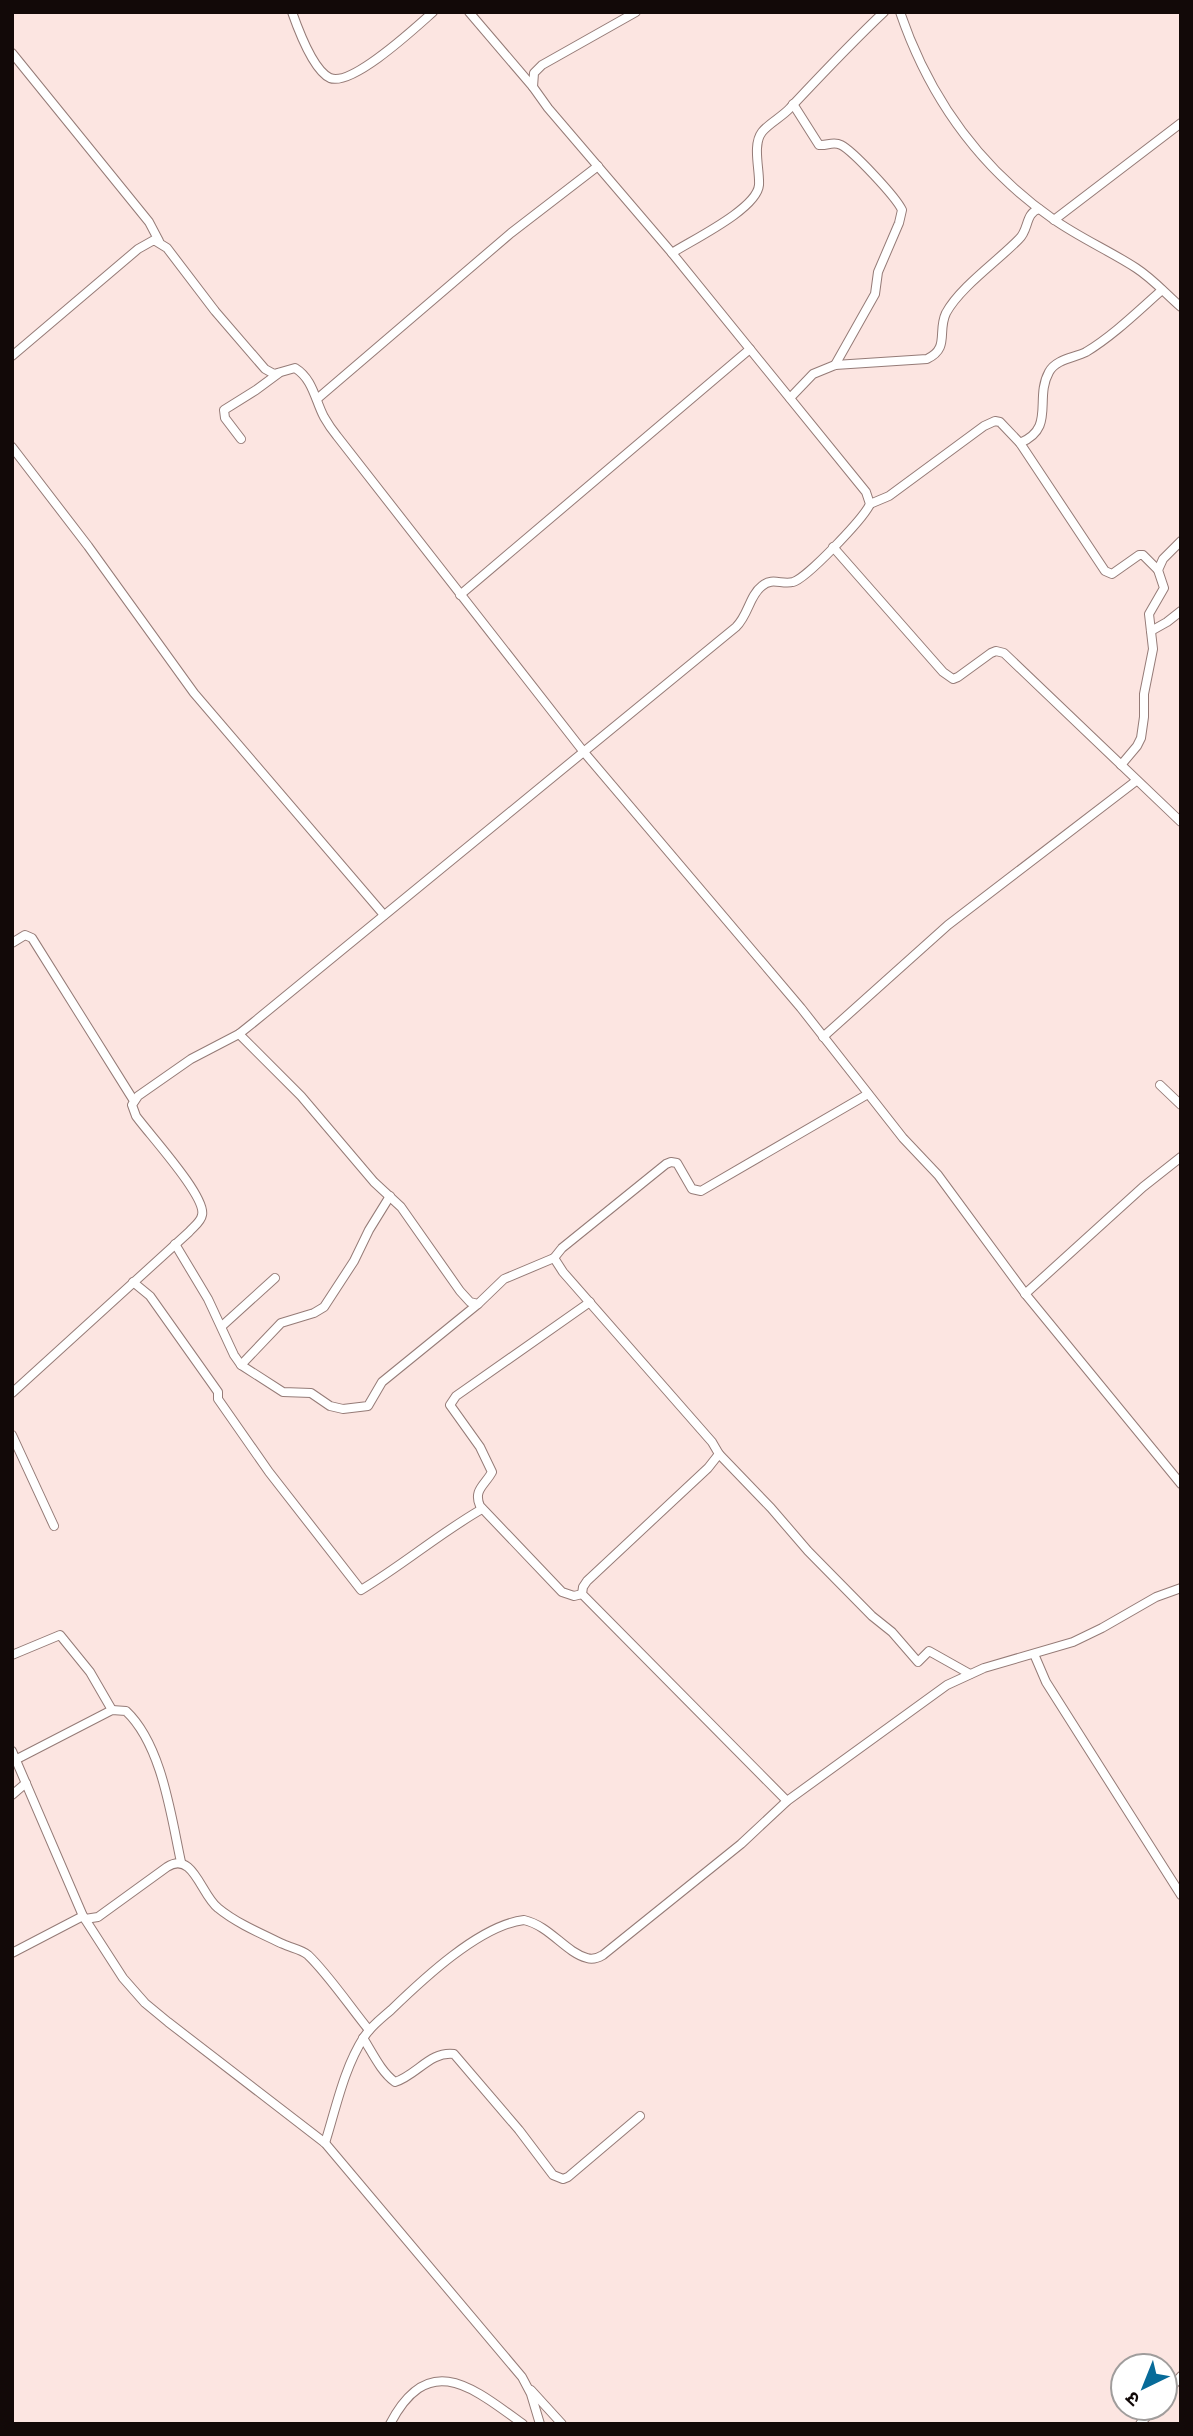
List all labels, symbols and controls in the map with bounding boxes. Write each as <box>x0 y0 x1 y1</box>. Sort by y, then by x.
north arrow <box>1109 2352 1179 2422</box>
text: उ <box>1120 2384 1147 2412</box>

